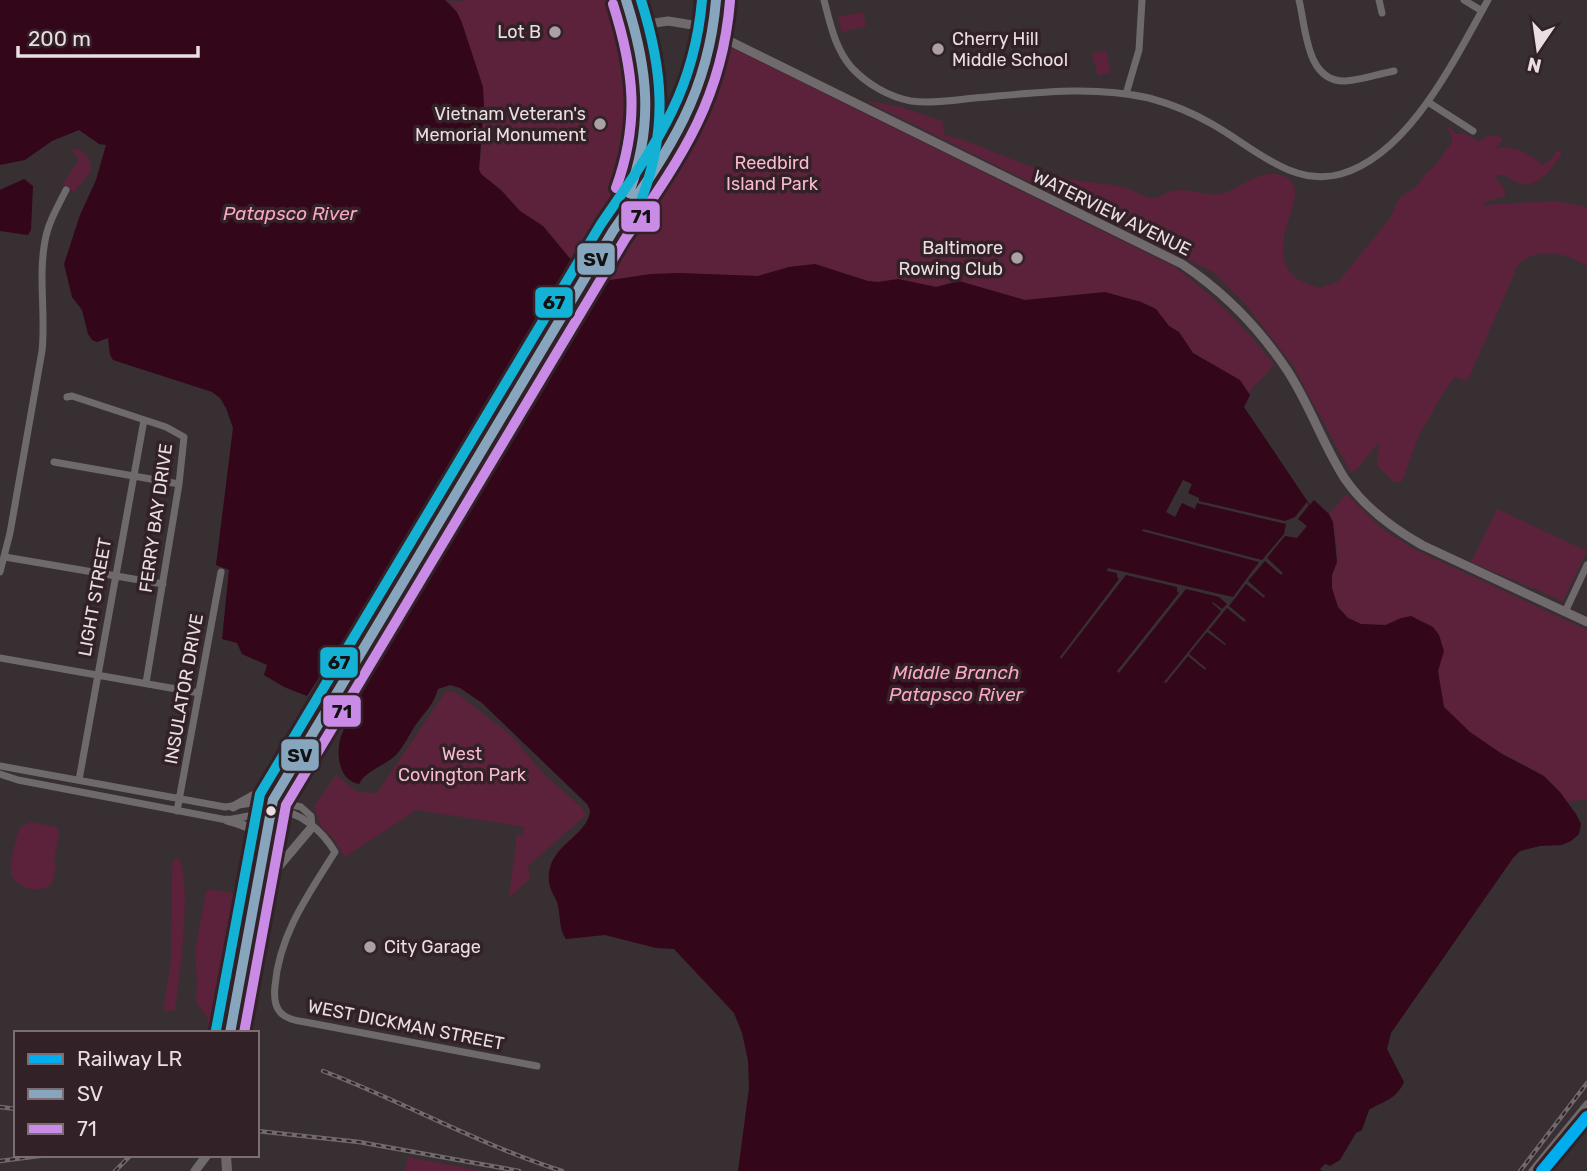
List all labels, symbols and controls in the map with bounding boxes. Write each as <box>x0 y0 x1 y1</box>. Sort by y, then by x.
scale bar <box>18 14 198 58</box>
north arrow <box>1503 14 1573 84</box>
place label: Lot B <box>497 21 541 43</box>
marker: Lot B <box>547 24 563 40</box>
text: 200 m <box>28 26 91 51</box>
place label: Cherry Hill Middle School <box>952 28 1068 71</box>
marker: Cherry Hill Middle School <box>930 41 946 57</box>
text: N <box>1525 52 1544 78</box>
place label: Vietnam Veteran's Memorial Monument <box>415 103 586 146</box>
marker: Vietnam Veteran's Memorial Monument <box>592 116 608 132</box>
park label: Reedbird Island Park <box>726 152 819 195</box>
street label: WATERVIEW AVENUE <box>1029 165 1195 261</box>
line badge: 71 <box>620 200 661 233</box>
water label: Patapsco River <box>223 202 358 225</box>
text: 71 <box>631 205 651 228</box>
place label: Baltimore Rowing Club <box>898 237 1003 280</box>
line badge: SV <box>576 242 616 276</box>
text: SV <box>583 248 609 271</box>
marker: Baltimore Rowing Club <box>1009 250 1025 266</box>
line badge: 67 <box>534 286 574 319</box>
text: 67 <box>543 291 565 314</box>
street label: FERRY BAY DRIVE <box>135 442 177 594</box>
street label: LIGHT STREET <box>74 536 116 658</box>
street label: INSULATOR DRIVE <box>160 612 208 766</box>
line badge: 67 <box>319 646 359 679</box>
text: 67 <box>328 651 350 674</box>
water label: Middle Branch Patapsco River <box>889 661 1024 706</box>
line badge: 71 <box>322 694 362 728</box>
text: 71 <box>332 700 352 723</box>
line badge: SV <box>280 738 320 772</box>
park label: West Covington Park <box>398 743 527 786</box>
text: SV <box>287 744 313 767</box>
unlabelled marker <box>264 804 278 818</box>
place label: City Garage <box>384 936 481 958</box>
marker: City Garage <box>362 939 378 955</box>
street label: WEST DICKMAN STREET <box>306 995 506 1055</box>
legend <box>14 1031 259 1157</box>
text: Railway LR <box>77 1046 182 1071</box>
text: SV <box>77 1081 104 1106</box>
text: 71 <box>77 1116 97 1141</box>

